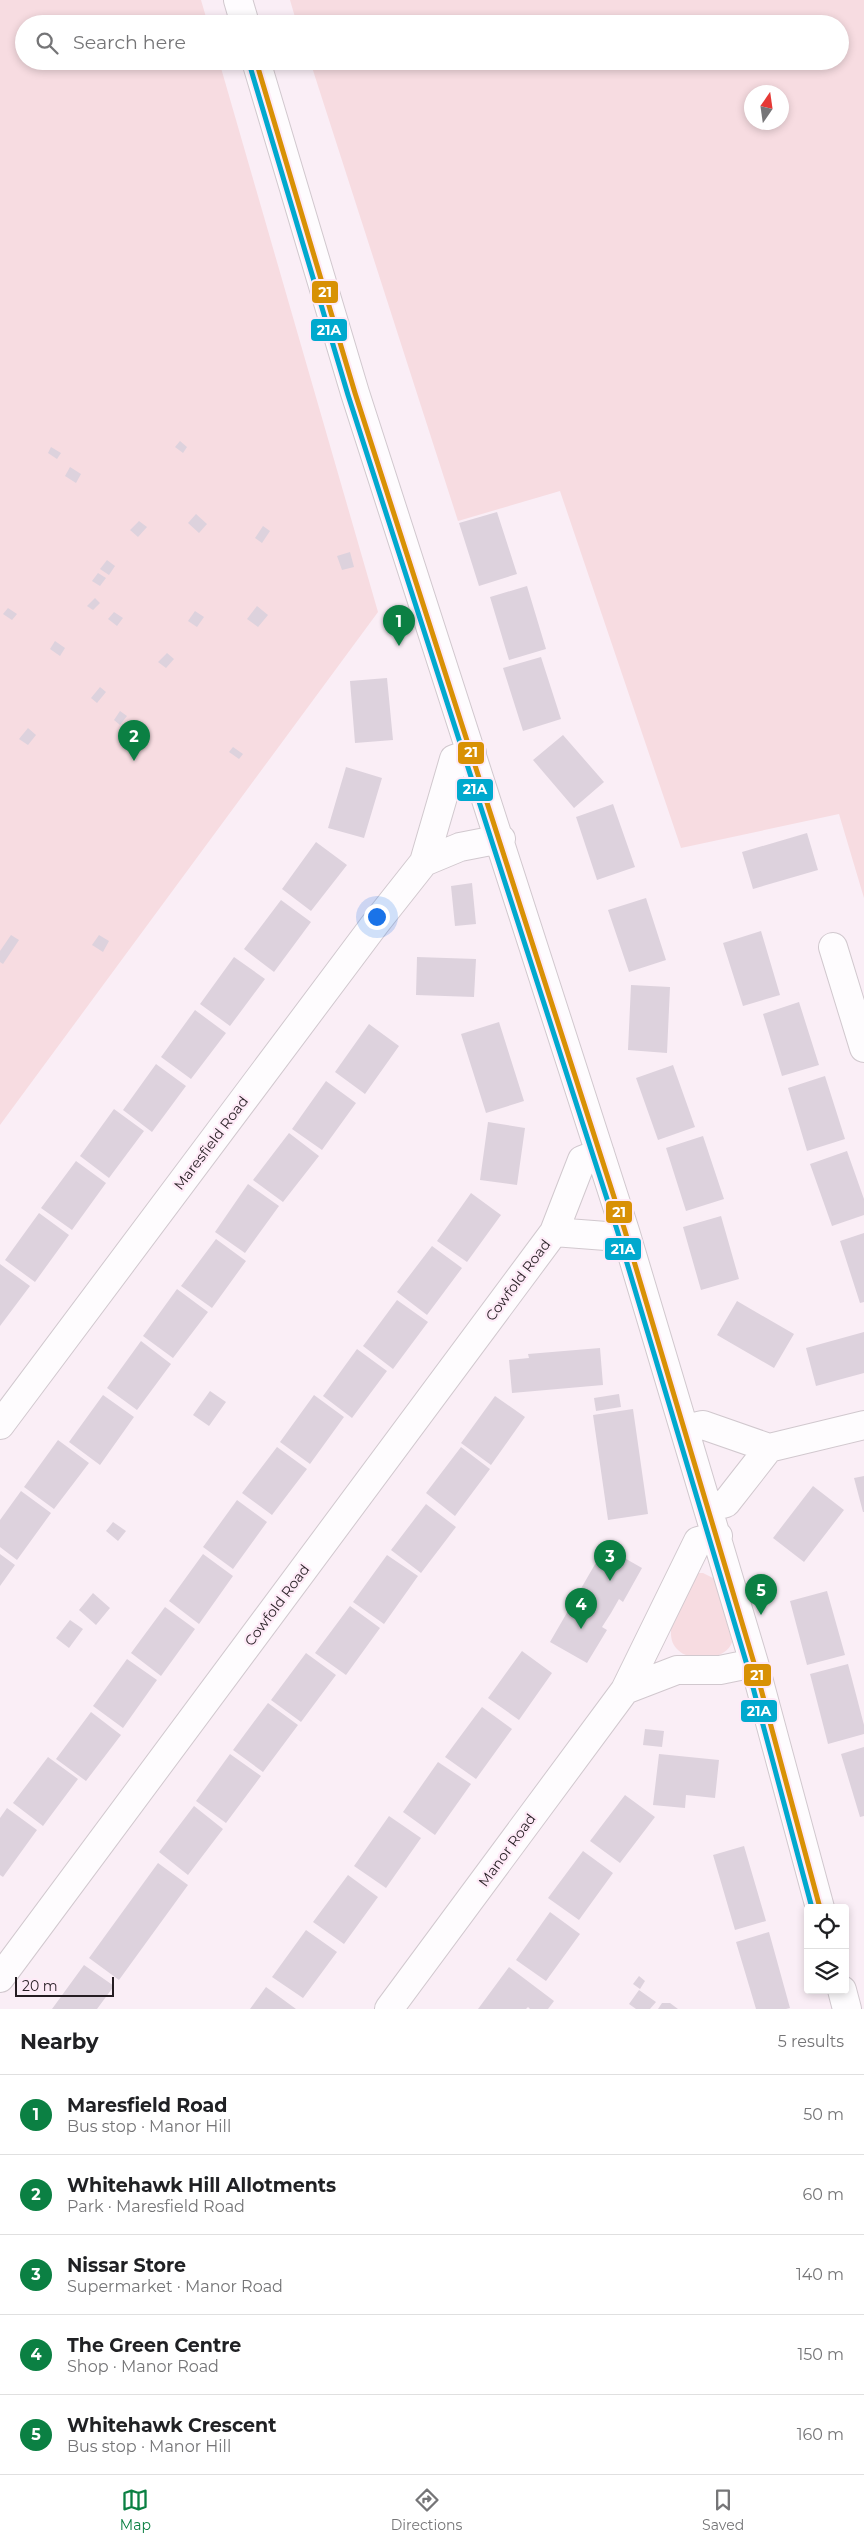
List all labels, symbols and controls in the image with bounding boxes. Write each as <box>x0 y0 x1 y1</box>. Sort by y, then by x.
search box <box>15 15 849 70</box>
icon: search <box>33 29 61 57</box>
text: Search here <box>73 31 186 54</box>
north arrow <box>744 85 789 130</box>
line badge: 21 <box>311 280 339 304</box>
text: 21 <box>318 283 332 301</box>
line badge: 21A <box>310 318 348 342</box>
text: 21A <box>317 321 342 339</box>
pin: 1 <box>383 605 415 646</box>
pin: 2 <box>118 720 150 761</box>
line badge: 21 <box>457 741 485 765</box>
text: 21 <box>464 743 478 761</box>
line badge: 21A <box>456 778 494 802</box>
text: 21A <box>463 780 488 798</box>
your location <box>364 904 390 930</box>
street label: Maresfield Road <box>170 1093 252 1193</box>
line badge: 21 <box>605 1200 633 1224</box>
text: 21 <box>612 1203 626 1221</box>
street label: Cowfold Road <box>481 1236 555 1324</box>
line badge: 21A <box>604 1237 642 1261</box>
text: 21A <box>611 1240 636 1258</box>
pin: 3 <box>594 1540 626 1581</box>
street label: Cowfold Road <box>240 1561 314 1649</box>
pin: 5 <box>745 1574 777 1615</box>
pin: 4 <box>565 1588 597 1629</box>
line badge: 21 <box>743 1663 772 1687</box>
text: 21 <box>750 1666 764 1684</box>
line badge: 21A <box>740 1699 778 1723</box>
text: 21A <box>747 1702 772 1720</box>
street label: Manor Road <box>475 1810 539 1890</box>
map controls <box>804 1904 849 1994</box>
button: locate <box>804 1904 849 1949</box>
button: layers <box>804 1949 849 1994</box>
scale bar <box>15 1974 114 1997</box>
text: 20 m <box>22 1977 58 1995</box>
text: Nearby <box>20 2029 99 2054</box>
text: 5 results <box>778 2032 844 2051</box>
text: Maresfield Road <box>67 2094 228 2117</box>
text: 1 <box>33 2105 39 2124</box>
text: 50 m <box>803 2105 844 2124</box>
text: Bus stop · Manor Hill <box>67 2117 231 2136</box>
text: Whitehawk Hill Allotments <box>67 2174 336 2197</box>
text: 2 <box>31 2185 41 2204</box>
text: 60 m <box>802 2185 844 2204</box>
text: Park · Maresfield Road <box>67 2197 245 2216</box>
text: Nissar Store <box>67 2254 186 2277</box>
text: 3 <box>31 2265 41 2284</box>
text: 140 m <box>796 2265 844 2284</box>
text: Supermarket · Manor Road <box>67 2277 283 2296</box>
text: The Green Centre <box>67 2334 241 2357</box>
text: 4 <box>30 2345 42 2364</box>
text: 150 m <box>797 2345 844 2364</box>
text: Shop · Manor Road <box>67 2357 219 2376</box>
text: Whitehawk Crescent <box>67 2414 276 2437</box>
text: 5 <box>31 2425 41 2444</box>
text: 160 m <box>797 2425 844 2444</box>
text: Bus stop · Manor Hill <box>67 2437 231 2456</box>
tab: Map <box>120 2486 151 2534</box>
tab: Directions <box>391 2486 462 2534</box>
tab: Saved <box>702 2486 744 2534</box>

